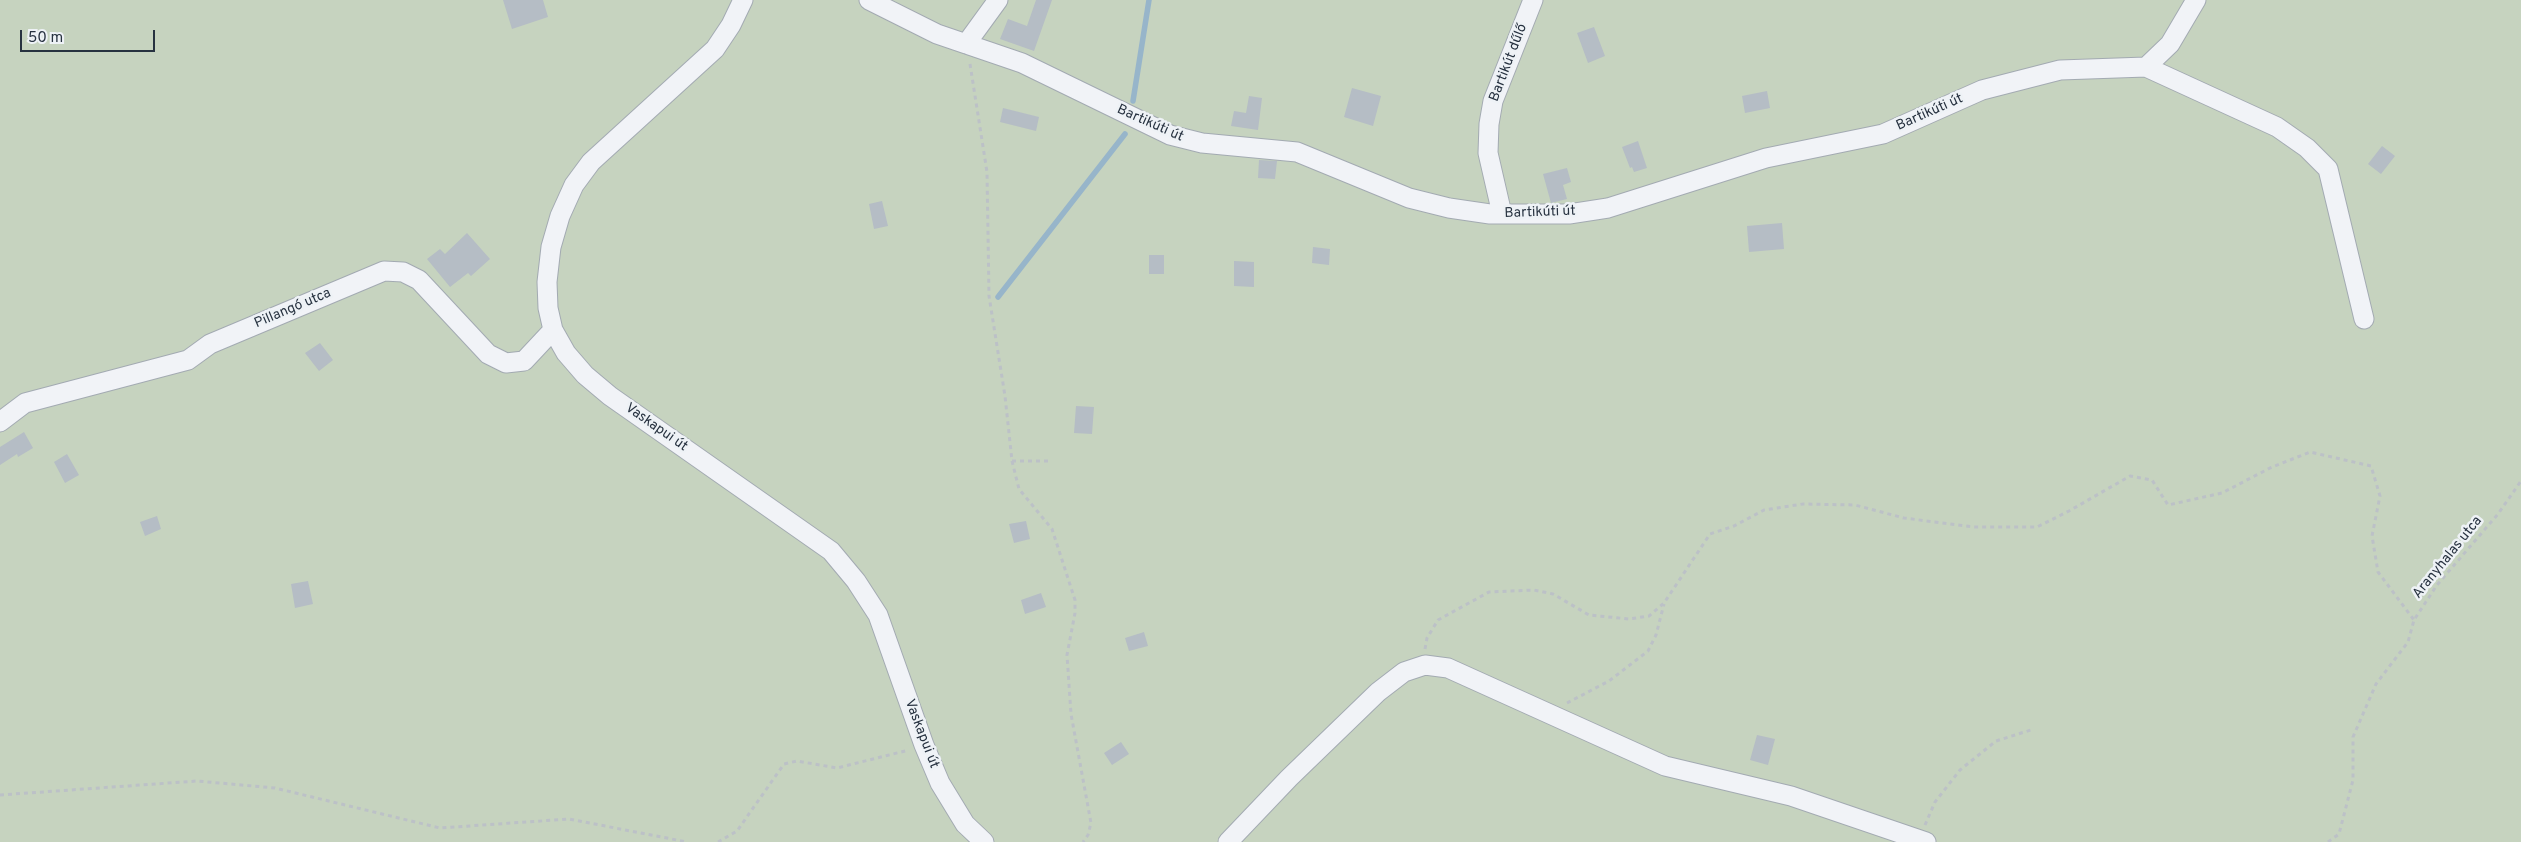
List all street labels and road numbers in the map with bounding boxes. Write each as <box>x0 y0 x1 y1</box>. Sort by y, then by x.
street label: Bartikút dűlő <box>1486 22 1532 104</box>
street label: Bartikúti út <box>1894 91 1966 135</box>
street label: Bartikúti út <box>1114 102 1186 146</box>
street label: Bartikúti út <box>1504 203 1576 223</box>
street label: Pillangó utca <box>252 285 334 333</box>
street label: Vaskapui út <box>621 400 691 456</box>
street label: Aranyhalas utca <box>2410 513 2486 603</box>
street label: Vaskapui út <box>900 697 942 771</box>

